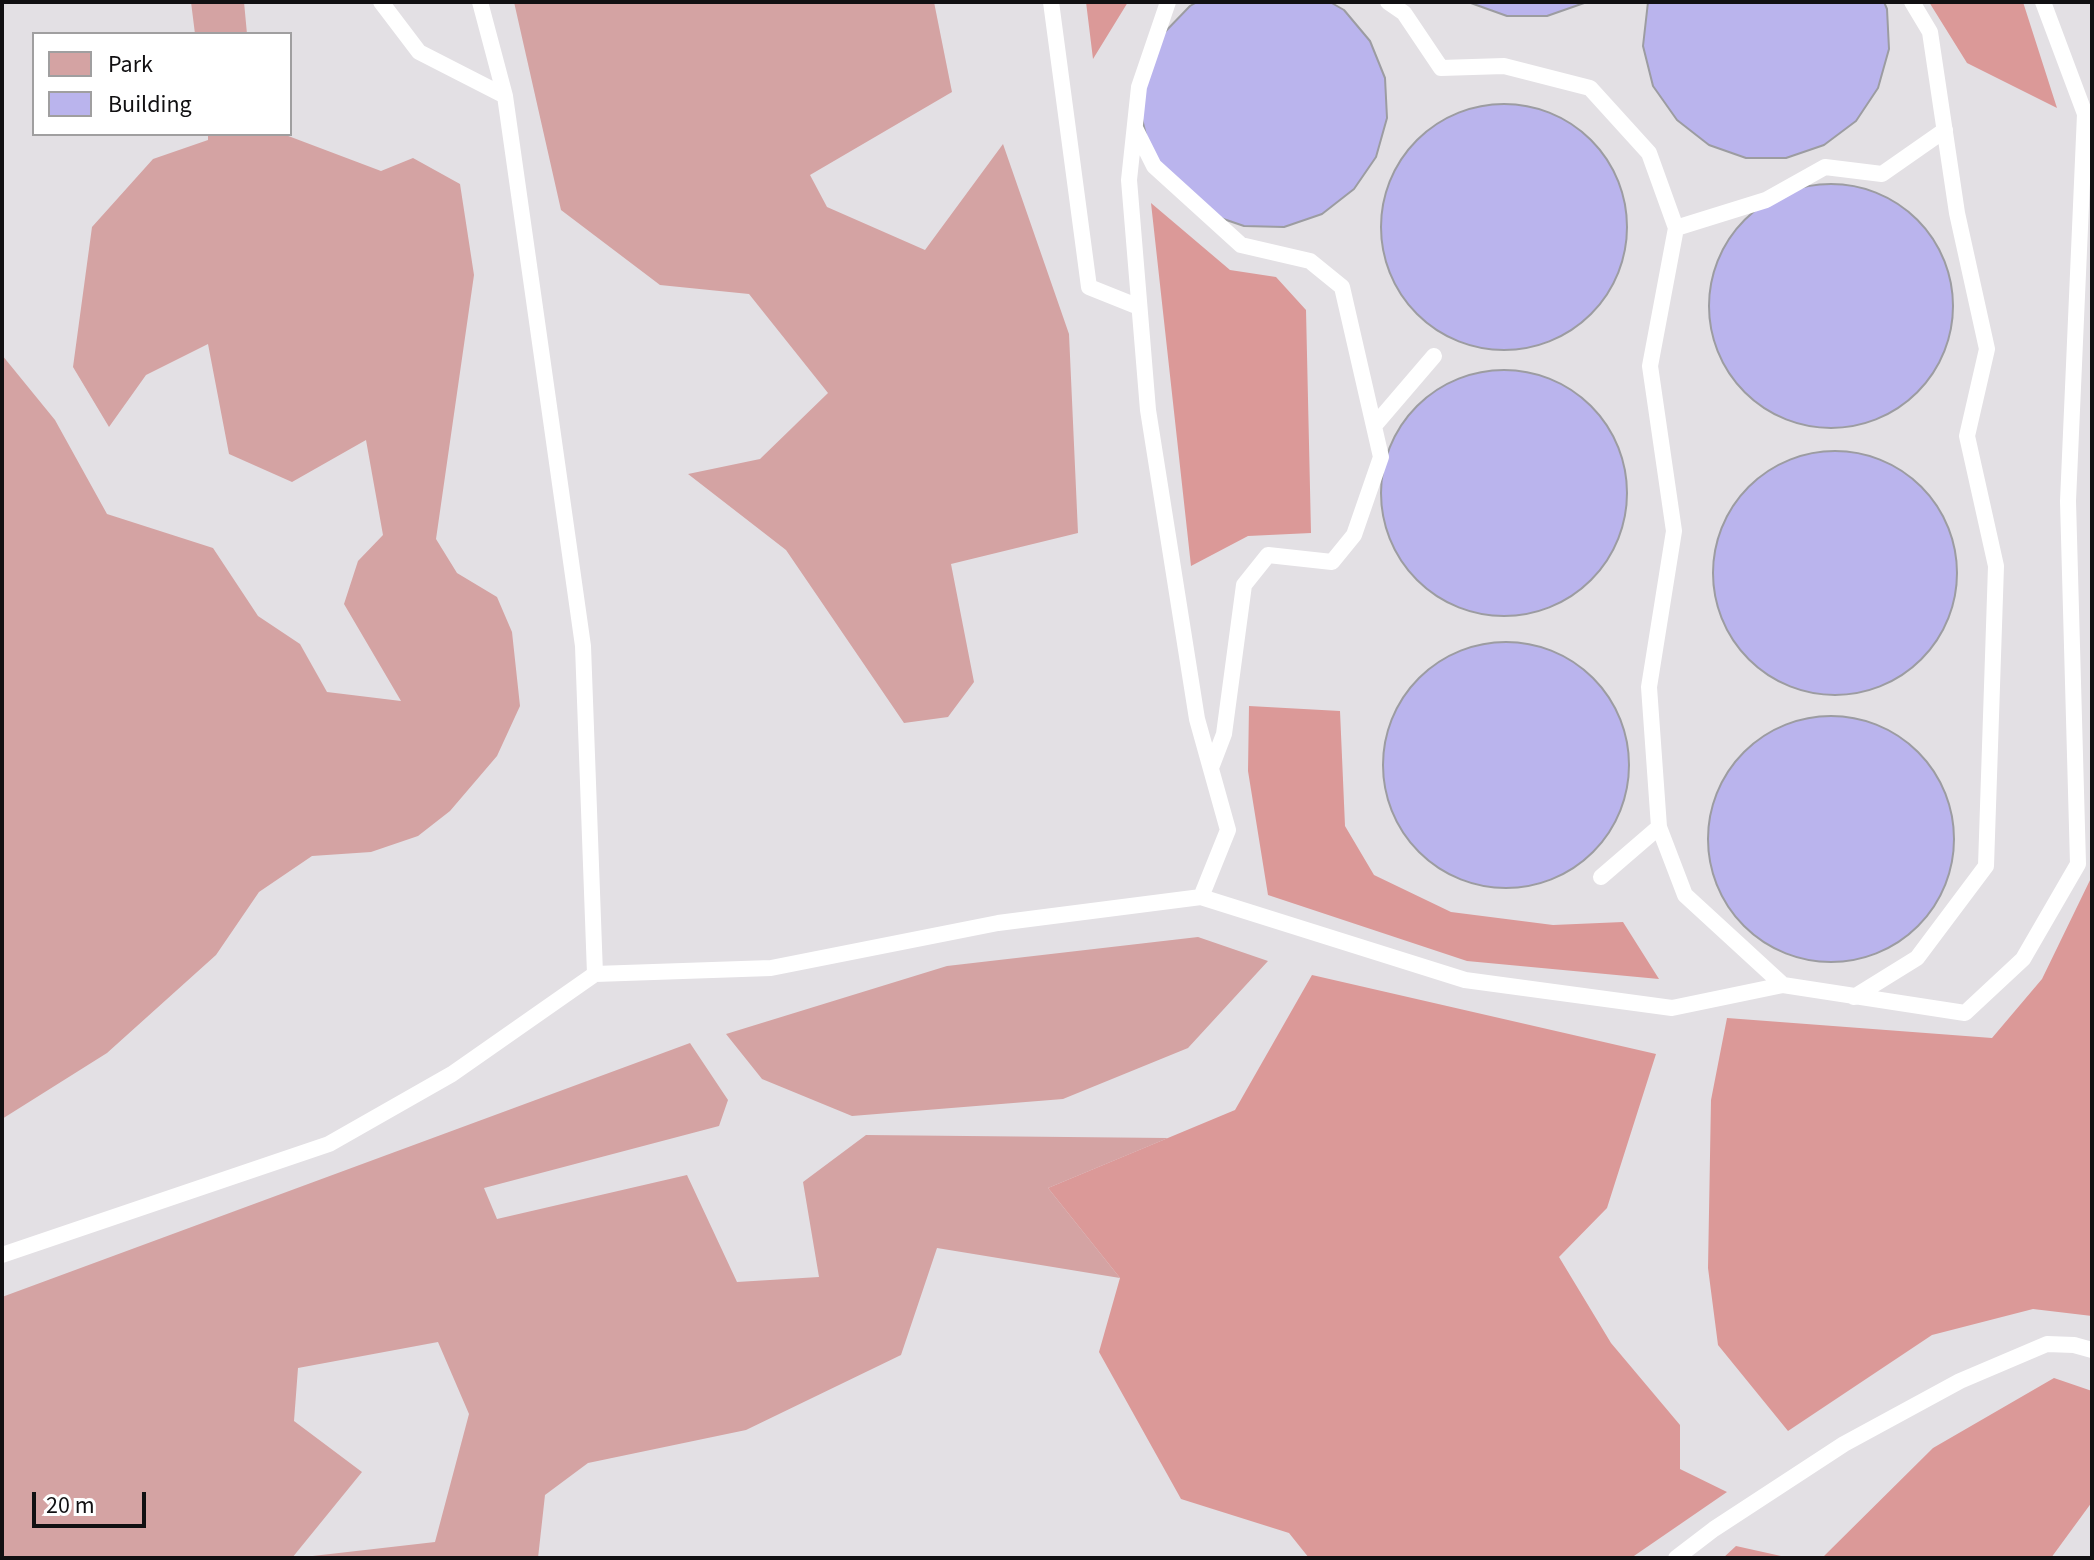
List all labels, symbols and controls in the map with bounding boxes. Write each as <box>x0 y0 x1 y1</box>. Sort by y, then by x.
legend <box>32 32 292 136</box>
text: Park <box>108 47 153 82</box>
text: Building <box>108 87 192 122</box>
scale bar <box>36 1476 150 1526</box>
text: 20 m <box>46 1488 95 1523</box>

